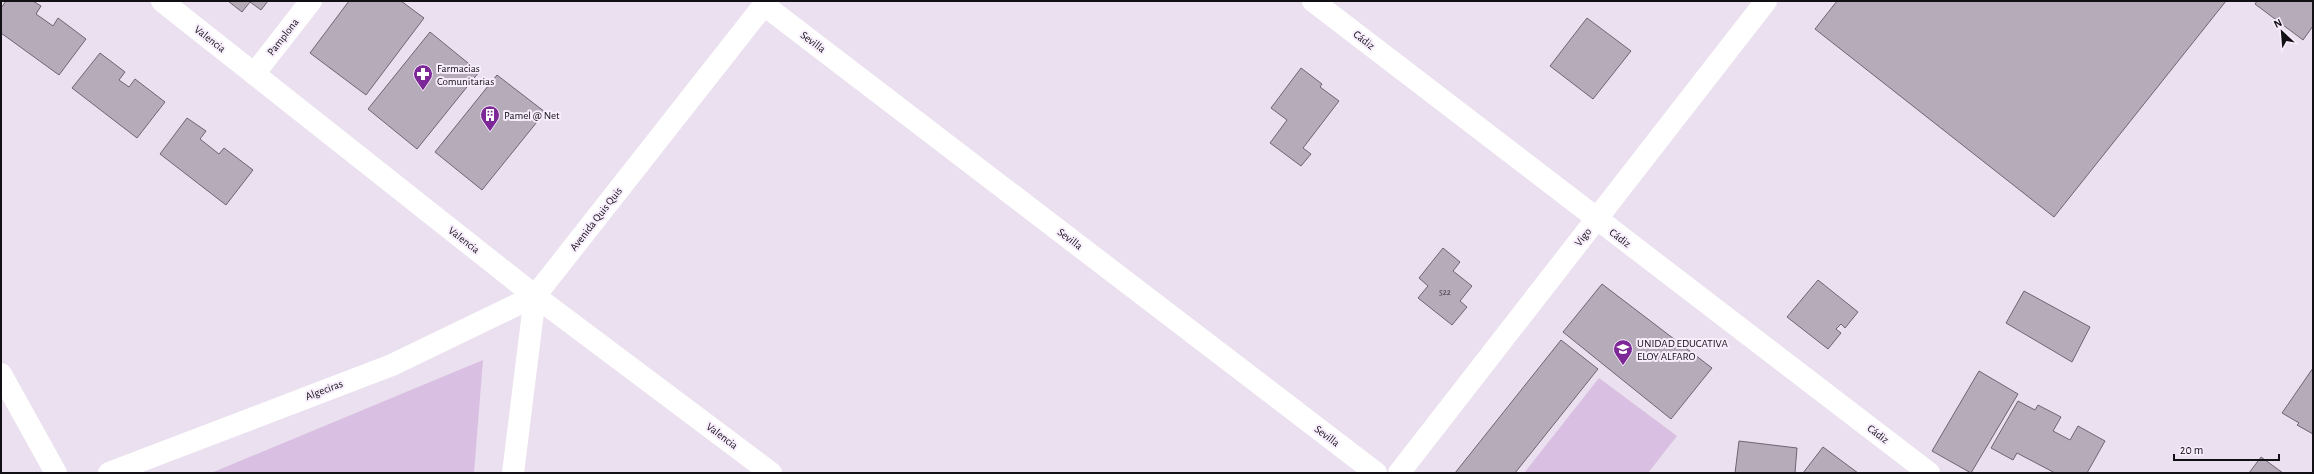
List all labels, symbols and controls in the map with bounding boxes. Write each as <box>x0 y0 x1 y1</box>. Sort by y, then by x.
north arrow <box>2262 12 2302 52</box>
street label: Pamplona <box>265 16 301 58</box>
text: N <box>2272 17 2284 30</box>
street label: Valencia <box>192 24 228 54</box>
street label: Cádiz <box>1351 28 1377 52</box>
street label: Sevilla <box>799 29 827 55</box>
pharmacy icon: Farmacias Comunitarias <box>412 63 434 91</box>
place label: Farmacias Comunitarias <box>437 63 494 87</box>
building icon: Pamel @ Net <box>479 104 501 132</box>
place label: Pamel @ Net <box>504 110 560 121</box>
street label: Avenida Quis Quis <box>568 185 624 253</box>
street label: Valencia <box>446 225 482 255</box>
street label: Sevilla <box>1056 226 1084 252</box>
street label: Vigo <box>1573 226 1593 248</box>
street label: Cádiz <box>1607 226 1633 250</box>
house number: 522 <box>1439 288 1451 297</box>
school or university icon: UNIDAD EDUCATIVA ELOY ALFARO <box>1612 338 1634 366</box>
place label: UNIDAD EDUCATIVA ELOY ALFARO <box>1637 338 1728 362</box>
street label: Algeciras <box>304 378 344 402</box>
street label: Valencia <box>704 421 740 451</box>
street label: Cádiz <box>1865 422 1891 446</box>
street label: Sevilla <box>1313 423 1341 449</box>
scale bar <box>2174 436 2279 462</box>
text: 20 m <box>2180 444 2203 456</box>

